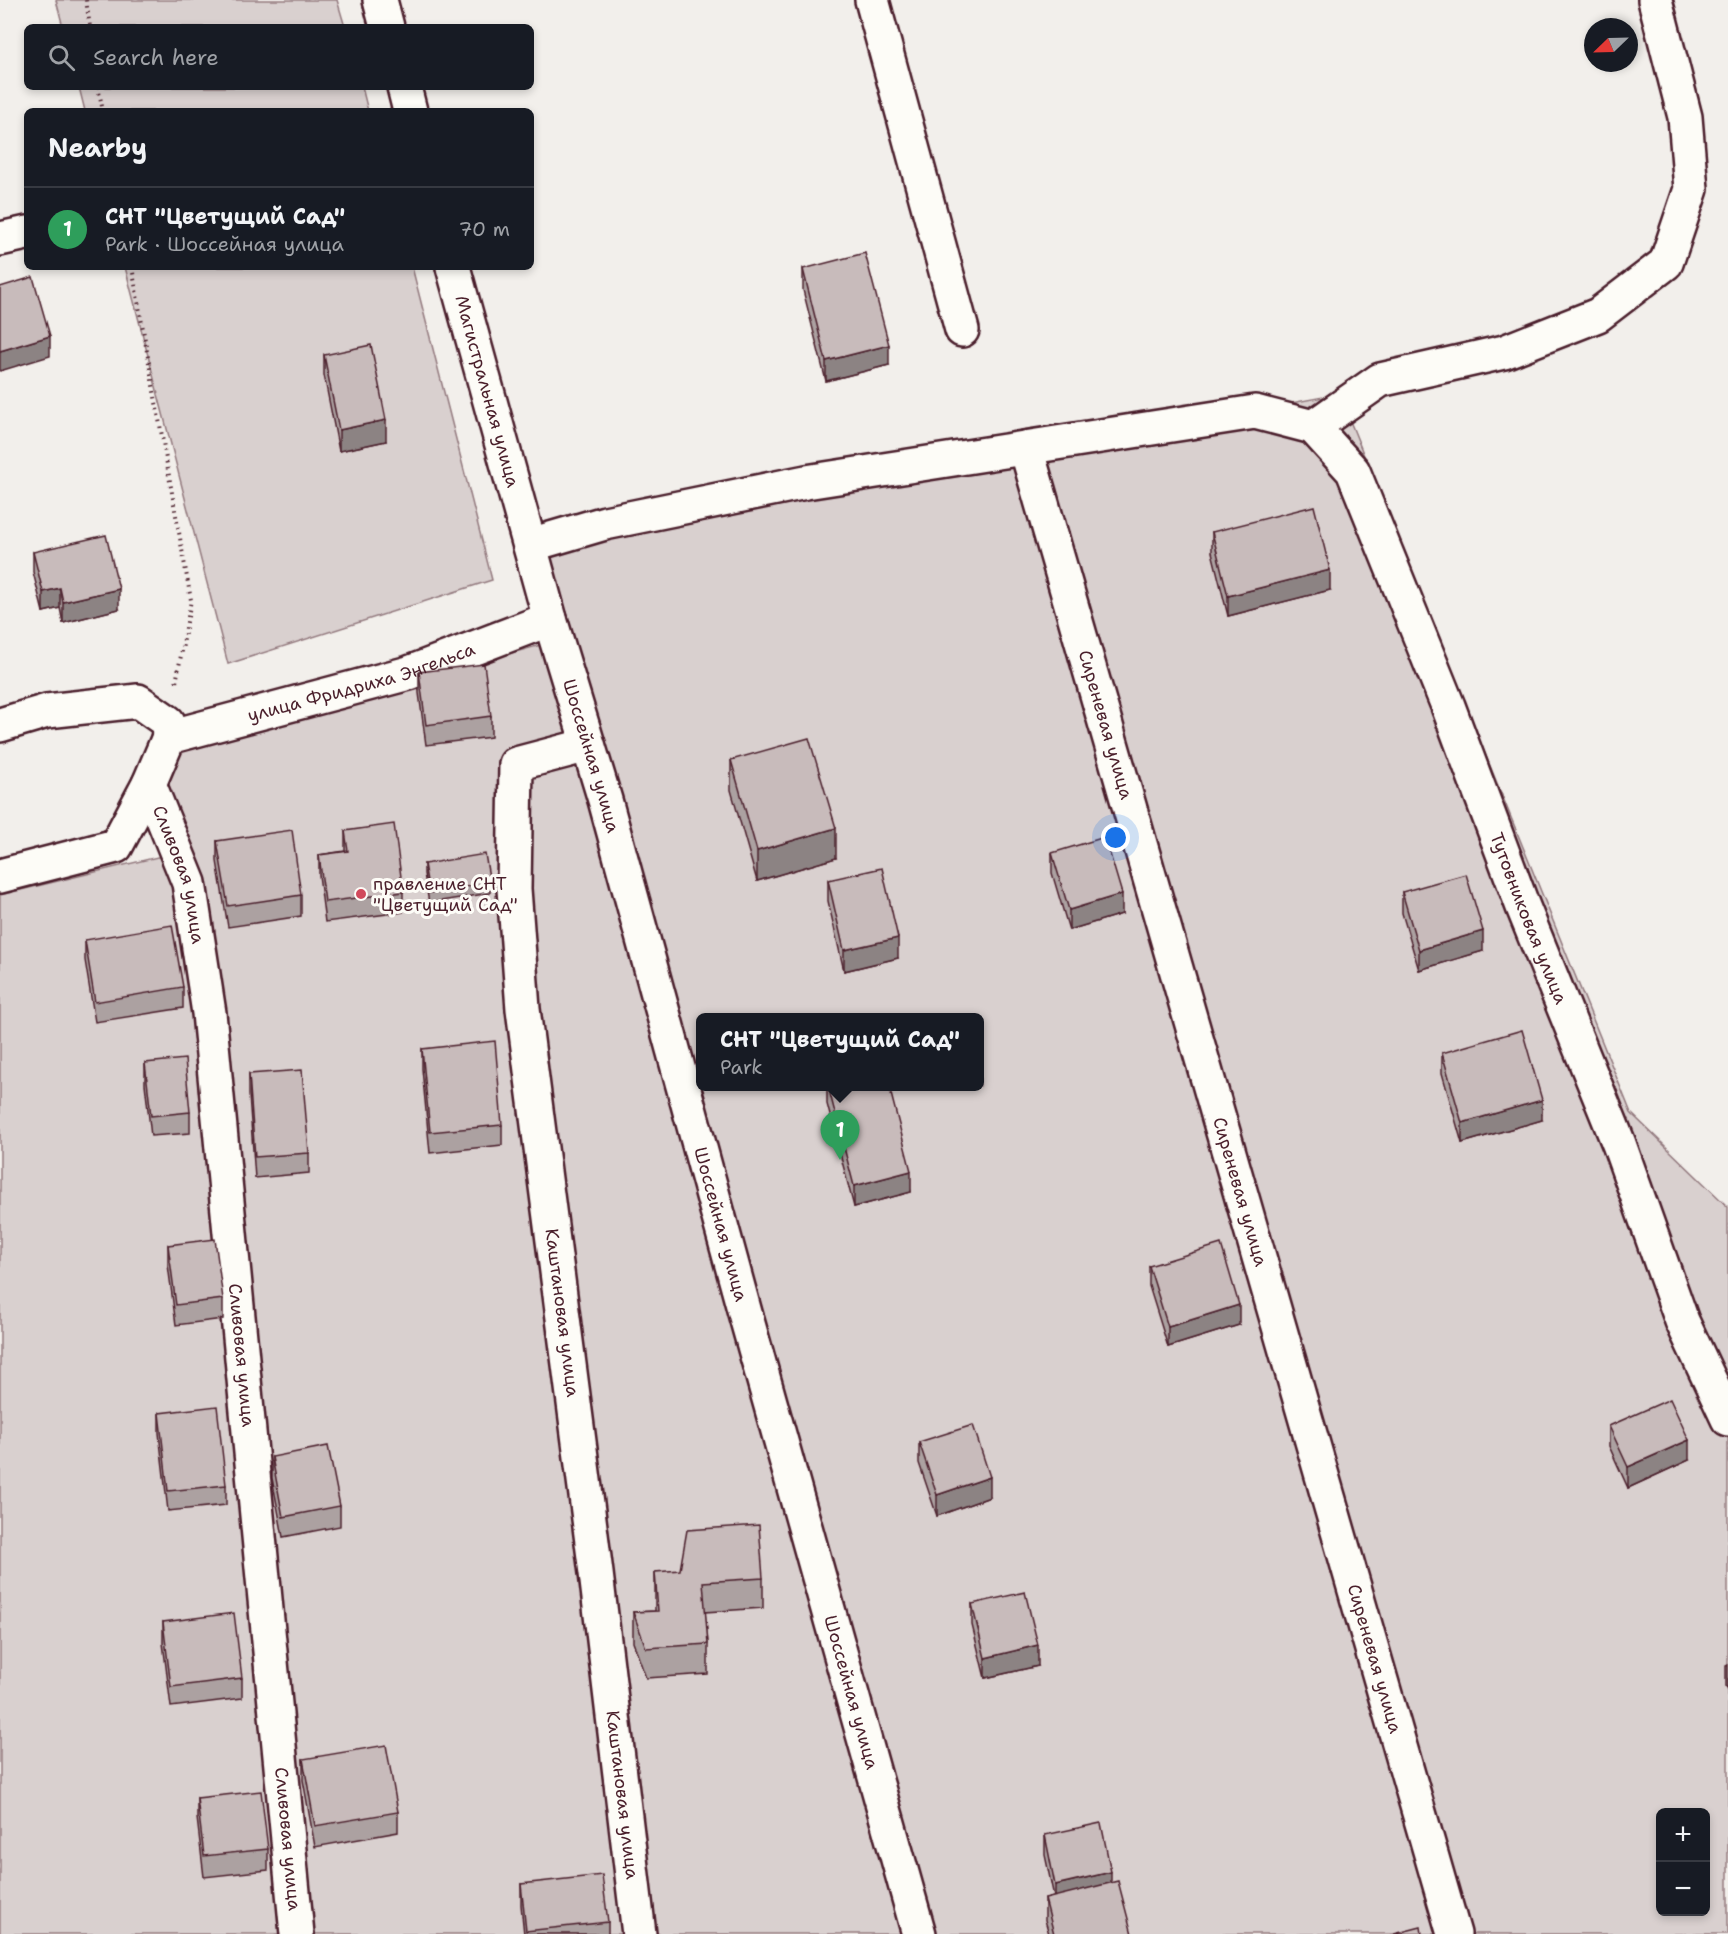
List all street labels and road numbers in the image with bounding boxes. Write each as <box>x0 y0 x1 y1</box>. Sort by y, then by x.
street label: Магистральная улица <box>449 293 525 490</box>
street label: улица Фридриха Энгельса <box>245 637 478 728</box>
street label: Сиреневая улица <box>1073 647 1139 802</box>
street label: Шоссейная улица <box>557 676 625 835</box>
street label: Сливовая улица <box>147 802 210 945</box>
street label: Тутовниковая улица <box>1484 829 1573 1008</box>
street label: Сиреневая улица <box>1207 1114 1273 1269</box>
street label: Шоссейная улица <box>688 1144 753 1304</box>
street label: Каштановая улица <box>539 1227 585 1398</box>
street label: Сливовая улица <box>223 1282 260 1428</box>
street label: Сиреневая улица <box>1342 1581 1408 1736</box>
street label: Шоссейная улица <box>818 1612 884 1772</box>
street label: Каштановая улица <box>600 1709 644 1881</box>
street label: Сливовая улица <box>269 1766 307 1912</box>

